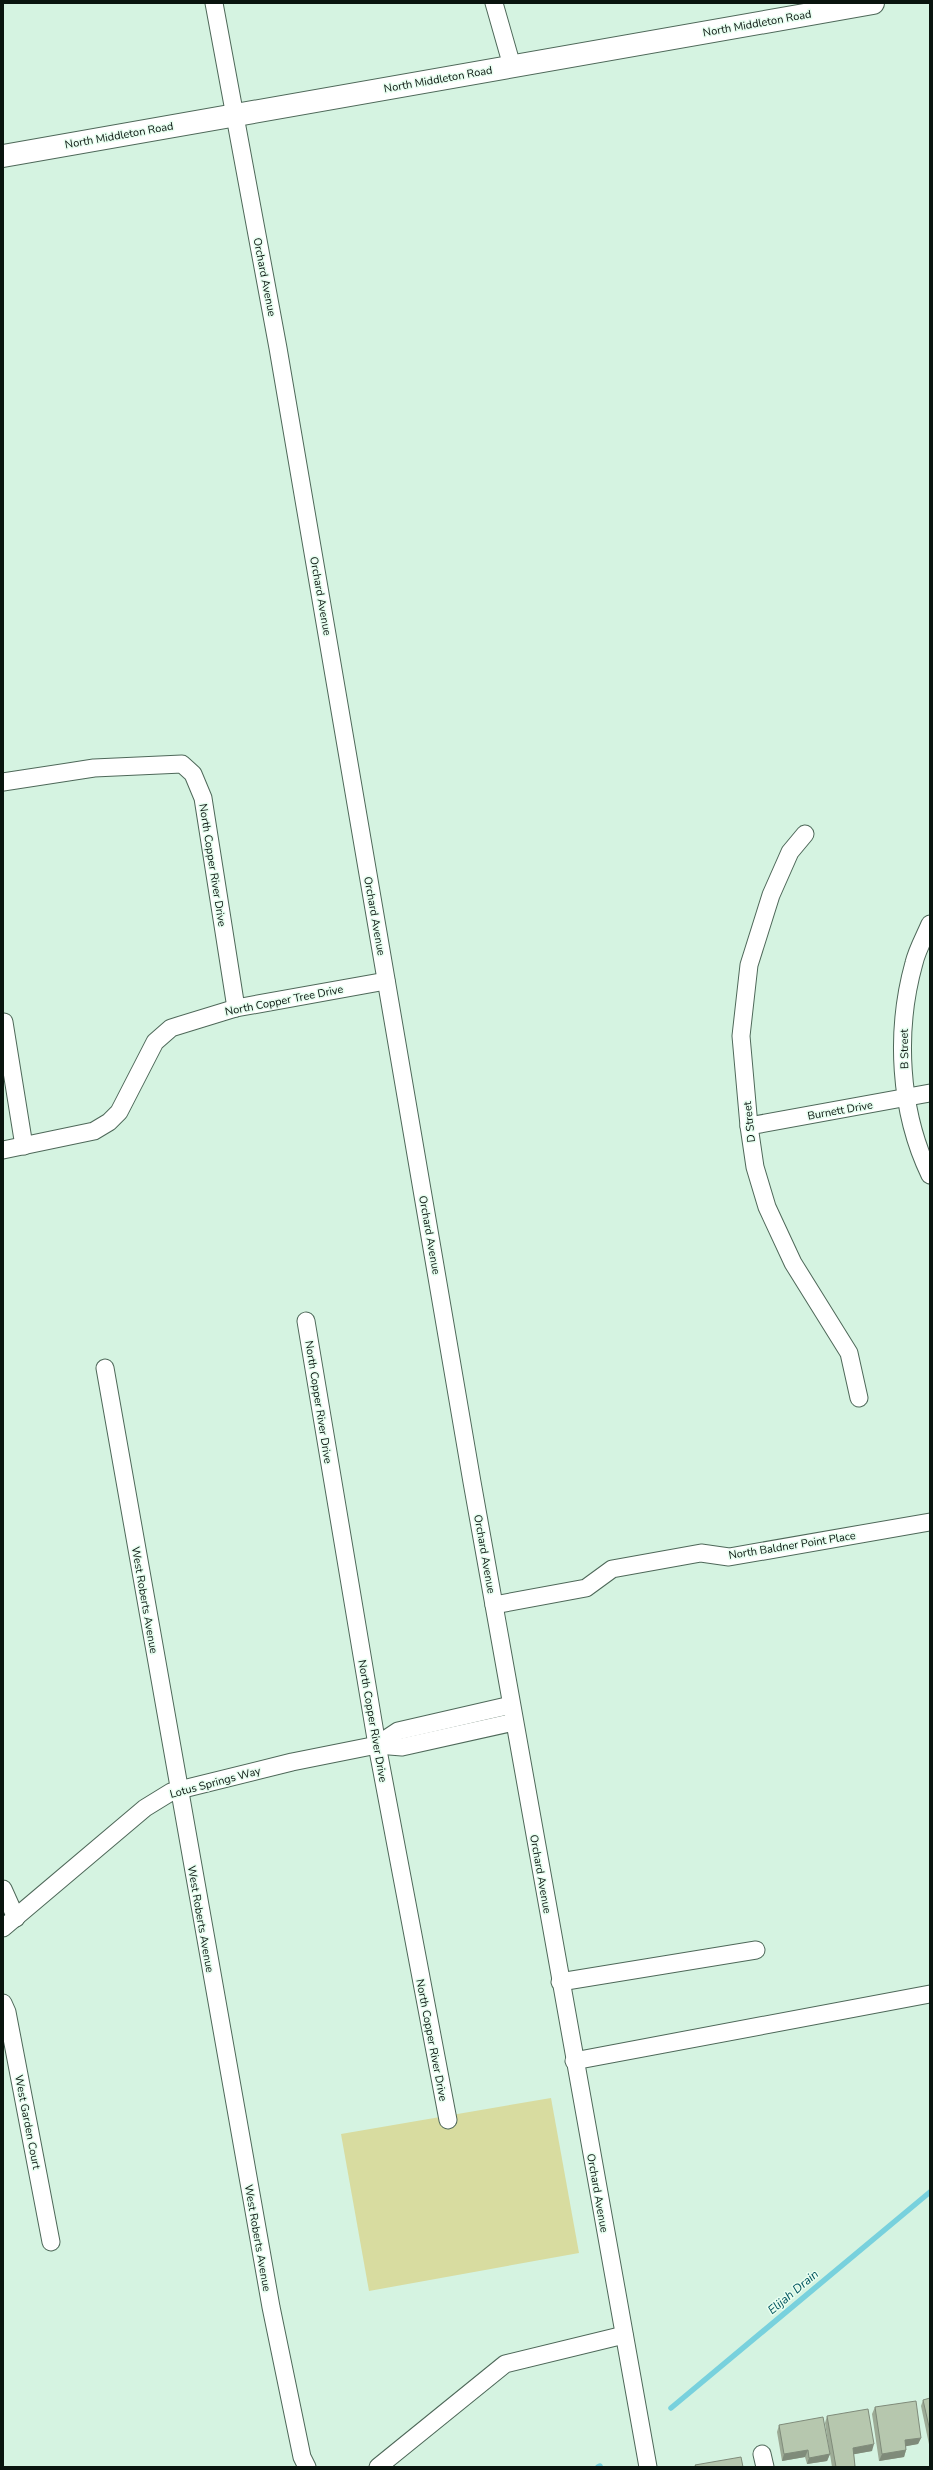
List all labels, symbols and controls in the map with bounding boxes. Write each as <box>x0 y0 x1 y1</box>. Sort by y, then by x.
street label: North Middleton Road <box>702 7 812 40</box>
street label: North Middleton Road <box>383 63 493 96</box>
street label: North Middleton Road <box>64 119 174 152</box>
street label: Orchard Avenue <box>250 236 280 318</box>
street label: Orchard Avenue <box>306 555 335 637</box>
street label: North Copper River Drive <box>195 803 230 928</box>
street label: Orchard Avenue <box>360 875 389 957</box>
street label: North Copper Tree Drive <box>224 982 345 1019</box>
street label: B Street <box>897 1029 912 1069</box>
street label: Burnett Drive <box>806 1097 874 1124</box>
street label: D Street <box>740 1101 759 1143</box>
street label: Orchard Avenue <box>415 1194 444 1276</box>
street label: North Copper River Drive <box>301 1340 336 1465</box>
street label: Orchard Avenue <box>470 1513 499 1595</box>
street label: North Baldner Point Place <box>728 1528 857 1563</box>
street label: West Roberts Avenue <box>128 1545 161 1655</box>
street label: North Copper River Drive <box>354 1659 391 1784</box>
street label: Lotus Springs Way <box>168 1763 263 1802</box>
street label: Orchard Avenue <box>526 1833 555 1915</box>
street label: West Roberts Avenue <box>184 1864 217 1974</box>
street label: North Copper River Drive <box>412 1978 451 2103</box>
street label: West Garden Court <box>11 2074 44 2171</box>
street label: Orchard Avenue <box>583 2152 612 2234</box>
street label: West Roberts Avenue <box>241 2183 274 2293</box>
water label: Elijah Drain <box>764 2266 822 2318</box>

